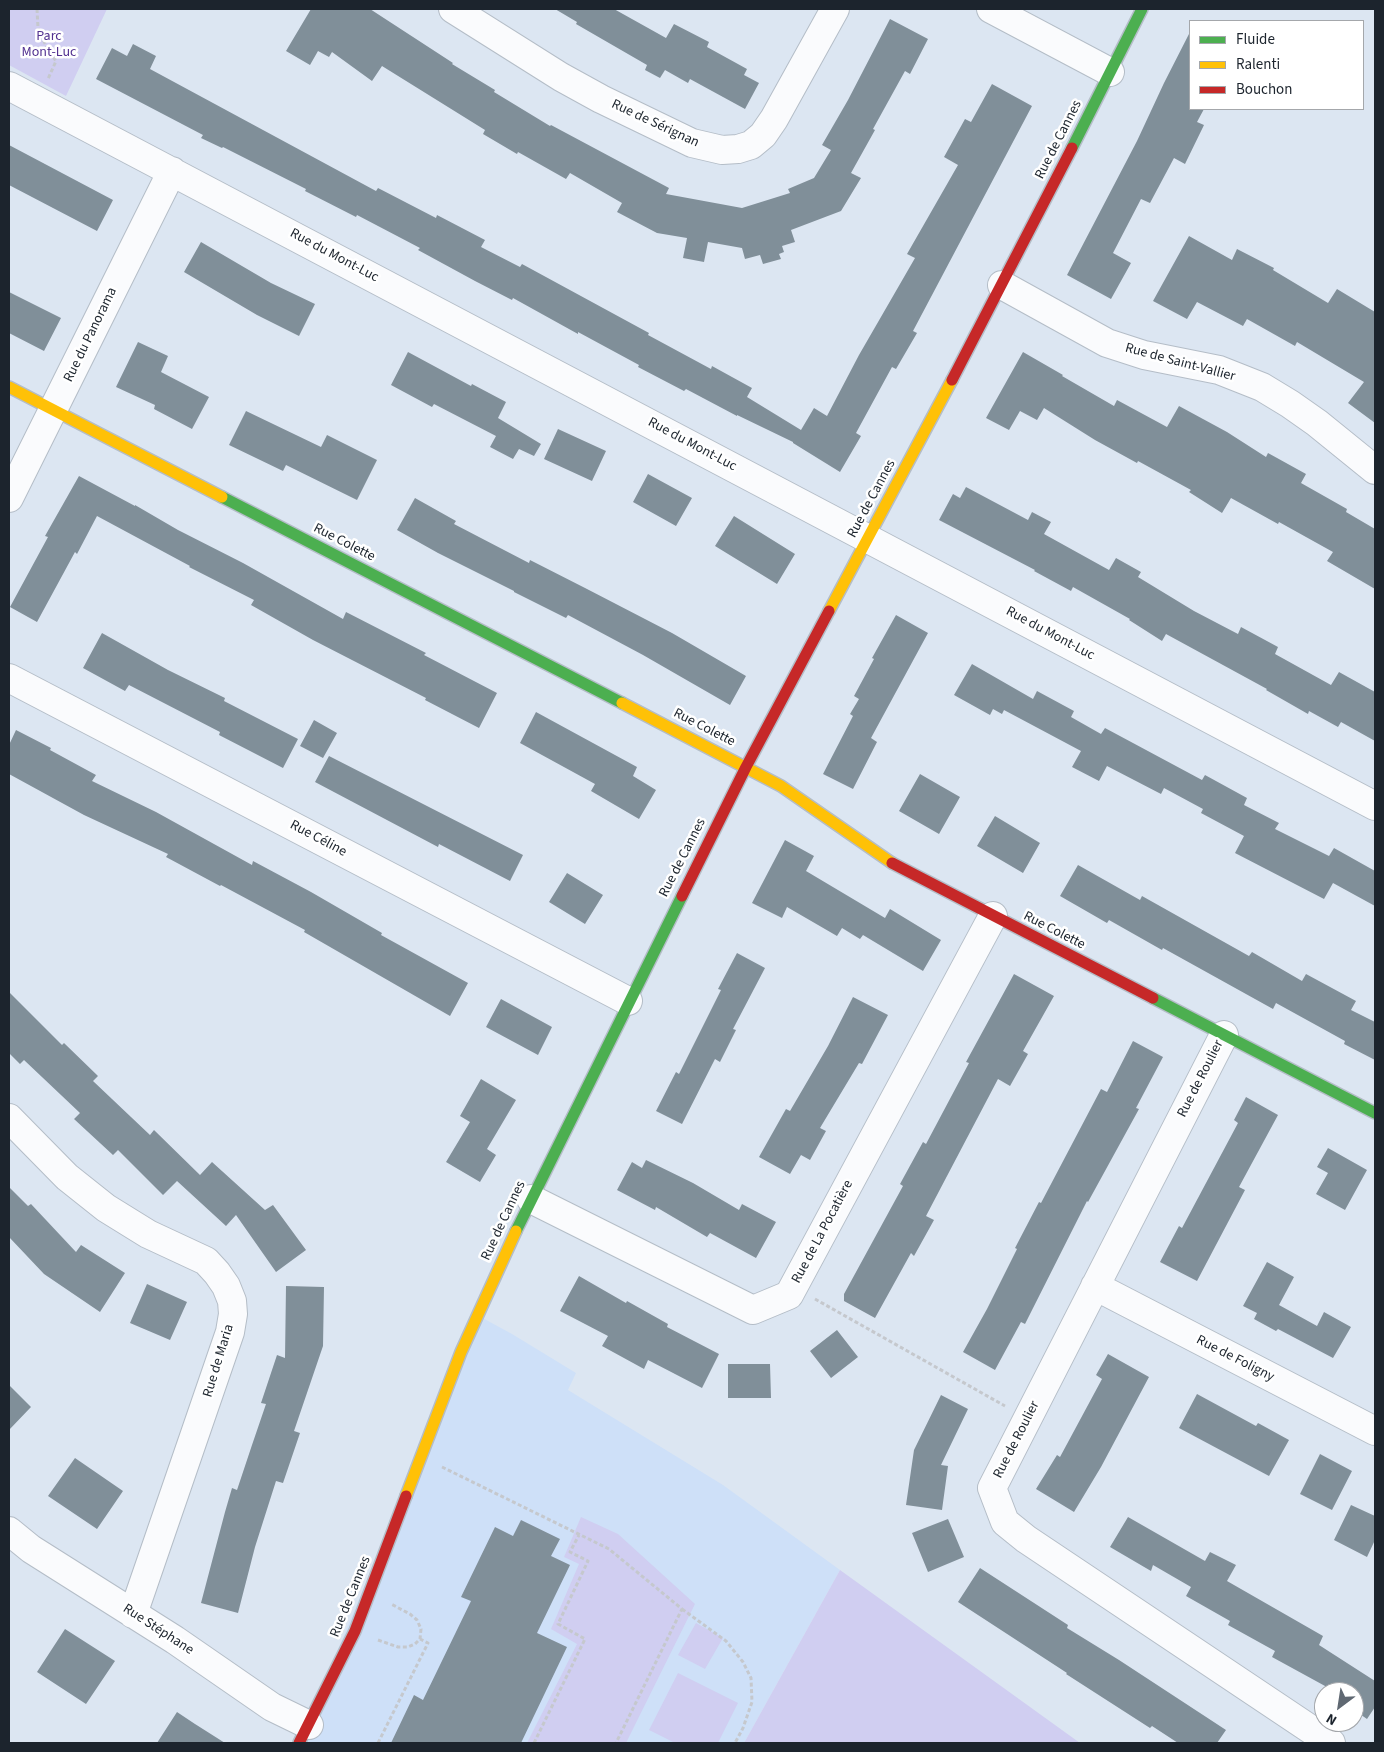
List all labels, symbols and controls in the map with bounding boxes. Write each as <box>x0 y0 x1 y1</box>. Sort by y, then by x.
legend <box>1189 20 1364 110</box>
park label: Parc Mont-Luc <box>22 29 76 62</box>
text: Fluide <box>1236 29 1275 50</box>
text: Ralenti <box>1236 54 1280 75</box>
text: Bouchon <box>1236 79 1292 100</box>
street label: Rue de Sérignan <box>608 96 702 152</box>
street label: Rue de Cannes <box>1032 98 1086 182</box>
street label: Rue du Mont-Luc <box>287 226 381 286</box>
street label: Rue du Panorama <box>61 285 121 385</box>
street label: Rue de Saint-Vallier <box>1123 340 1237 386</box>
street label: Rue du Mont-Luc <box>645 415 739 475</box>
street label: Rue de Cannes <box>844 457 900 541</box>
street label: Rue Colette <box>310 520 378 566</box>
street label: Rue du Mont-Luc <box>1003 604 1097 664</box>
street label: Rue Colette <box>670 705 738 751</box>
street label: Rue de Cannes <box>656 816 710 900</box>
street label: Rue Céline <box>287 817 349 861</box>
street label: Rue Colette <box>1020 908 1088 954</box>
street label: Rue de Roulier <box>1174 1037 1228 1121</box>
street label: Rue de La Pocatière <box>789 1177 857 1287</box>
street label: Rue de Cannes <box>478 1178 530 1264</box>
street label: Rue de Maria <box>200 1322 238 1400</box>
street label: Rue de Foligny <box>1193 1332 1277 1386</box>
street label: Rue de Roulier <box>990 1398 1044 1482</box>
street label: Rue de Cannes <box>327 1554 375 1640</box>
street label: Rue Stéphane <box>119 1601 197 1659</box>
north arrow <box>1314 1682 1364 1732</box>
text: N <box>1323 1708 1341 1730</box>

